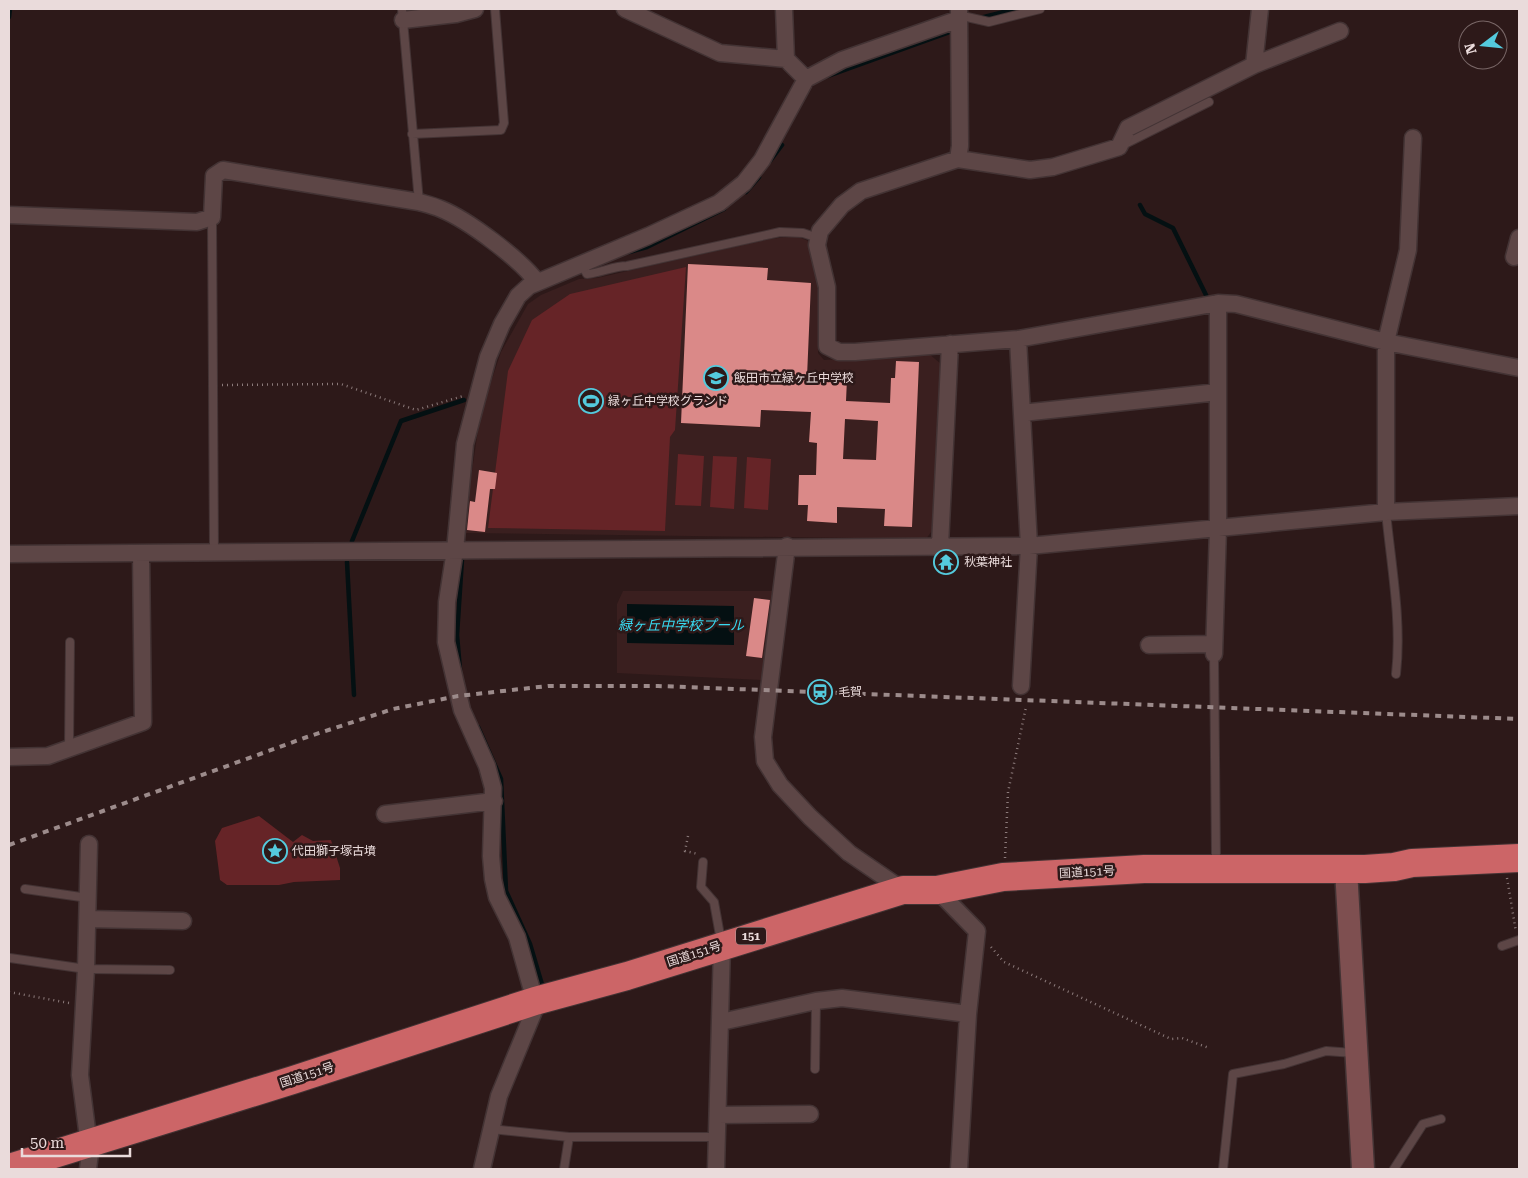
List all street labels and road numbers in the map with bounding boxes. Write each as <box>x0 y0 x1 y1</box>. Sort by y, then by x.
street label: 国道151号 <box>1059 864 1115 880</box>
road number: 151 <box>736 928 766 944</box>
street label: 国道151号 <box>665 939 723 969</box>
street label: 国道151号 <box>278 1060 336 1090</box>

